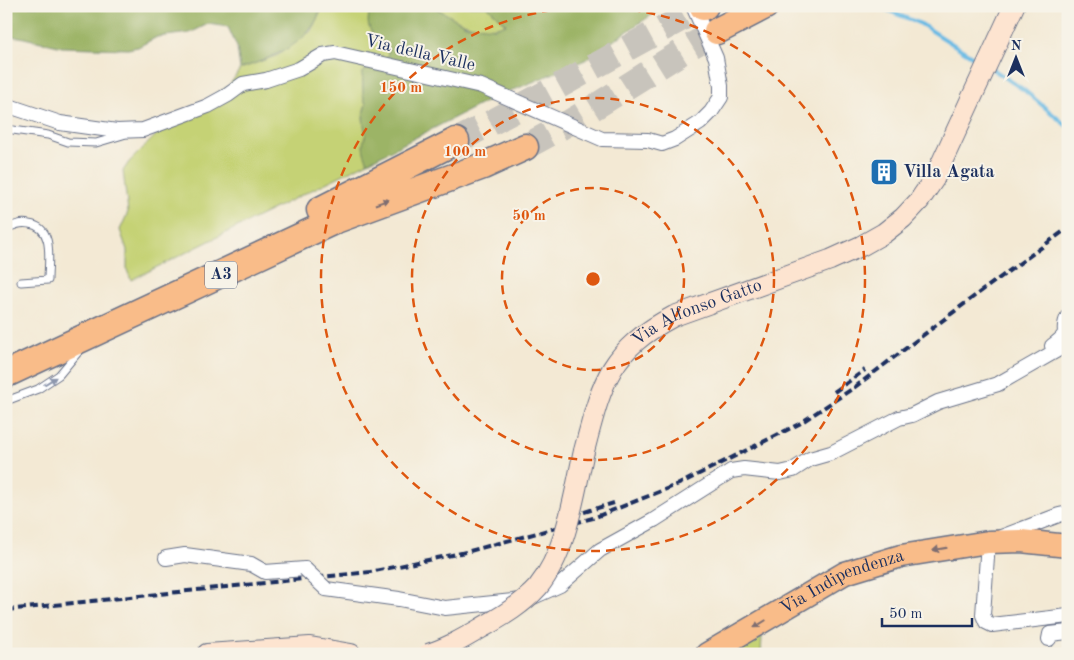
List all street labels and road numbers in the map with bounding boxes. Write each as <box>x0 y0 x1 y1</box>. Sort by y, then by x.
street label: Via della Valle <box>363 32 477 74</box>
road number: A3 <box>205 262 237 288</box>
street label: Via Alfonso Gatto <box>629 276 764 349</box>
street label: Via Indipendenza <box>777 547 906 618</box>

